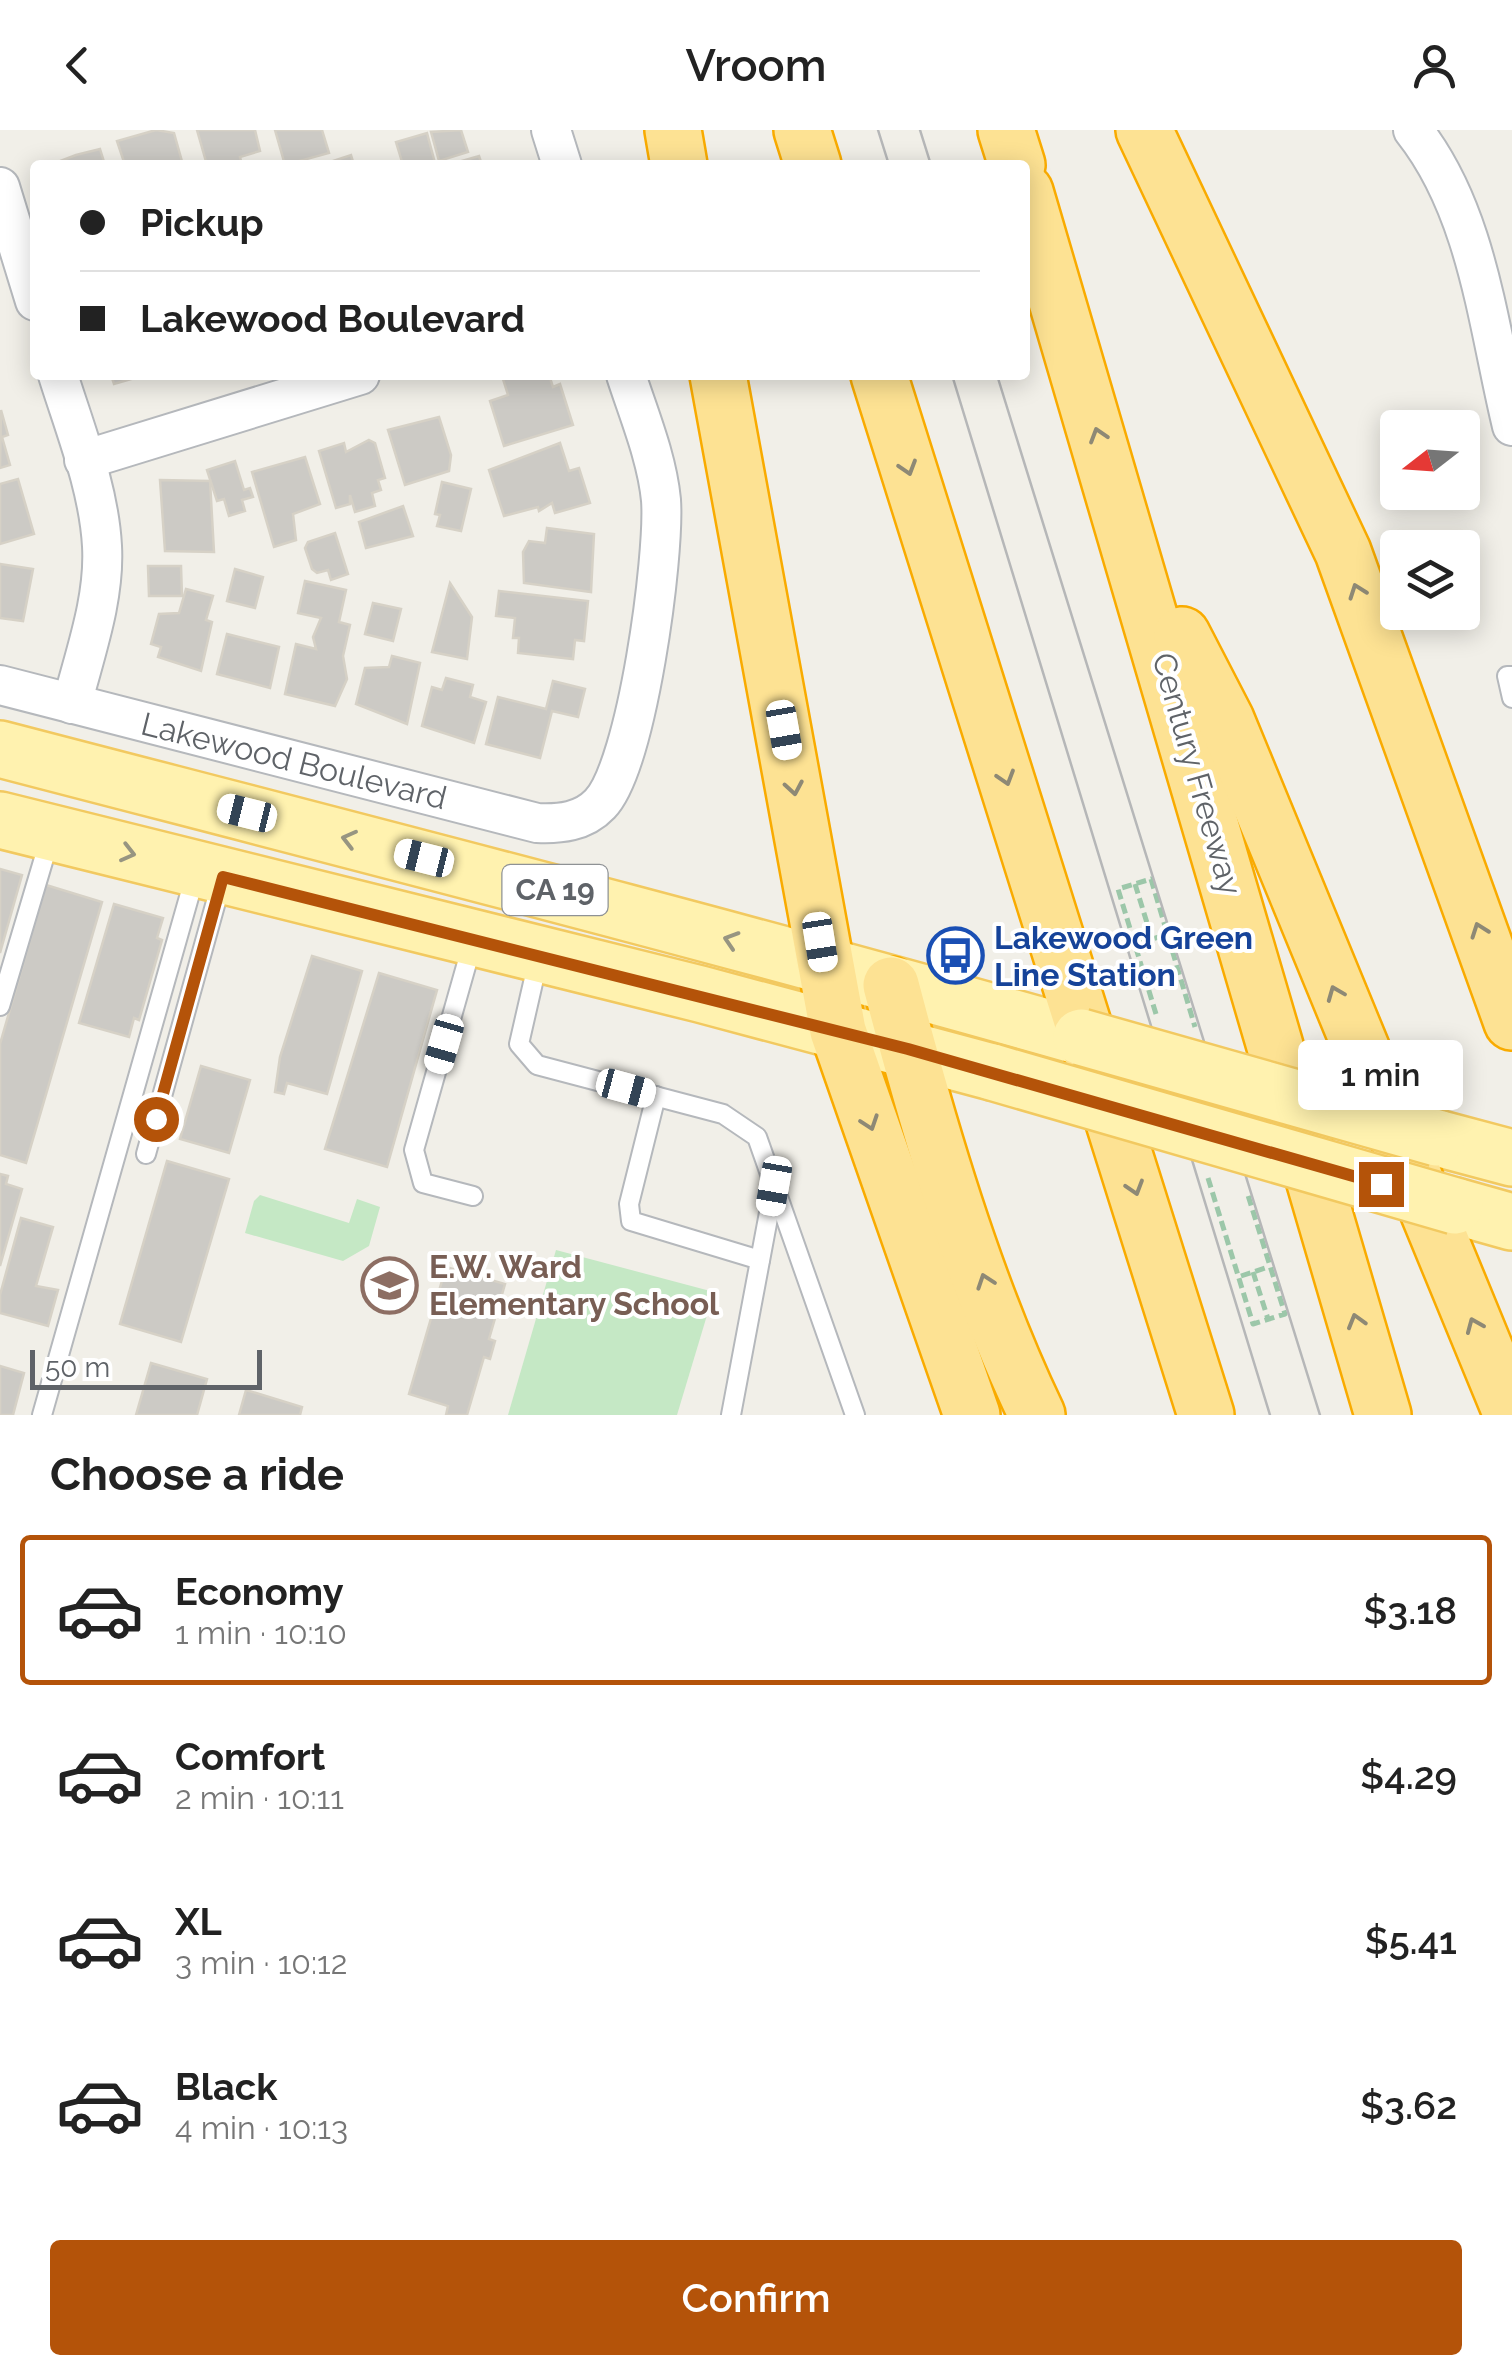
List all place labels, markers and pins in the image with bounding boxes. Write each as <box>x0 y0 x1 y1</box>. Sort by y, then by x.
place label: Lakewood Green Line Station <box>994 919 1253 993</box>
bus stop icon: Lakewood Green Line Station <box>925 926 985 986</box>
place label: E.W. Ward Elementary School <box>429 1248 720 1322</box>
school or university icon: E.W. Ward Elementary School <box>360 1255 420 1315</box>

